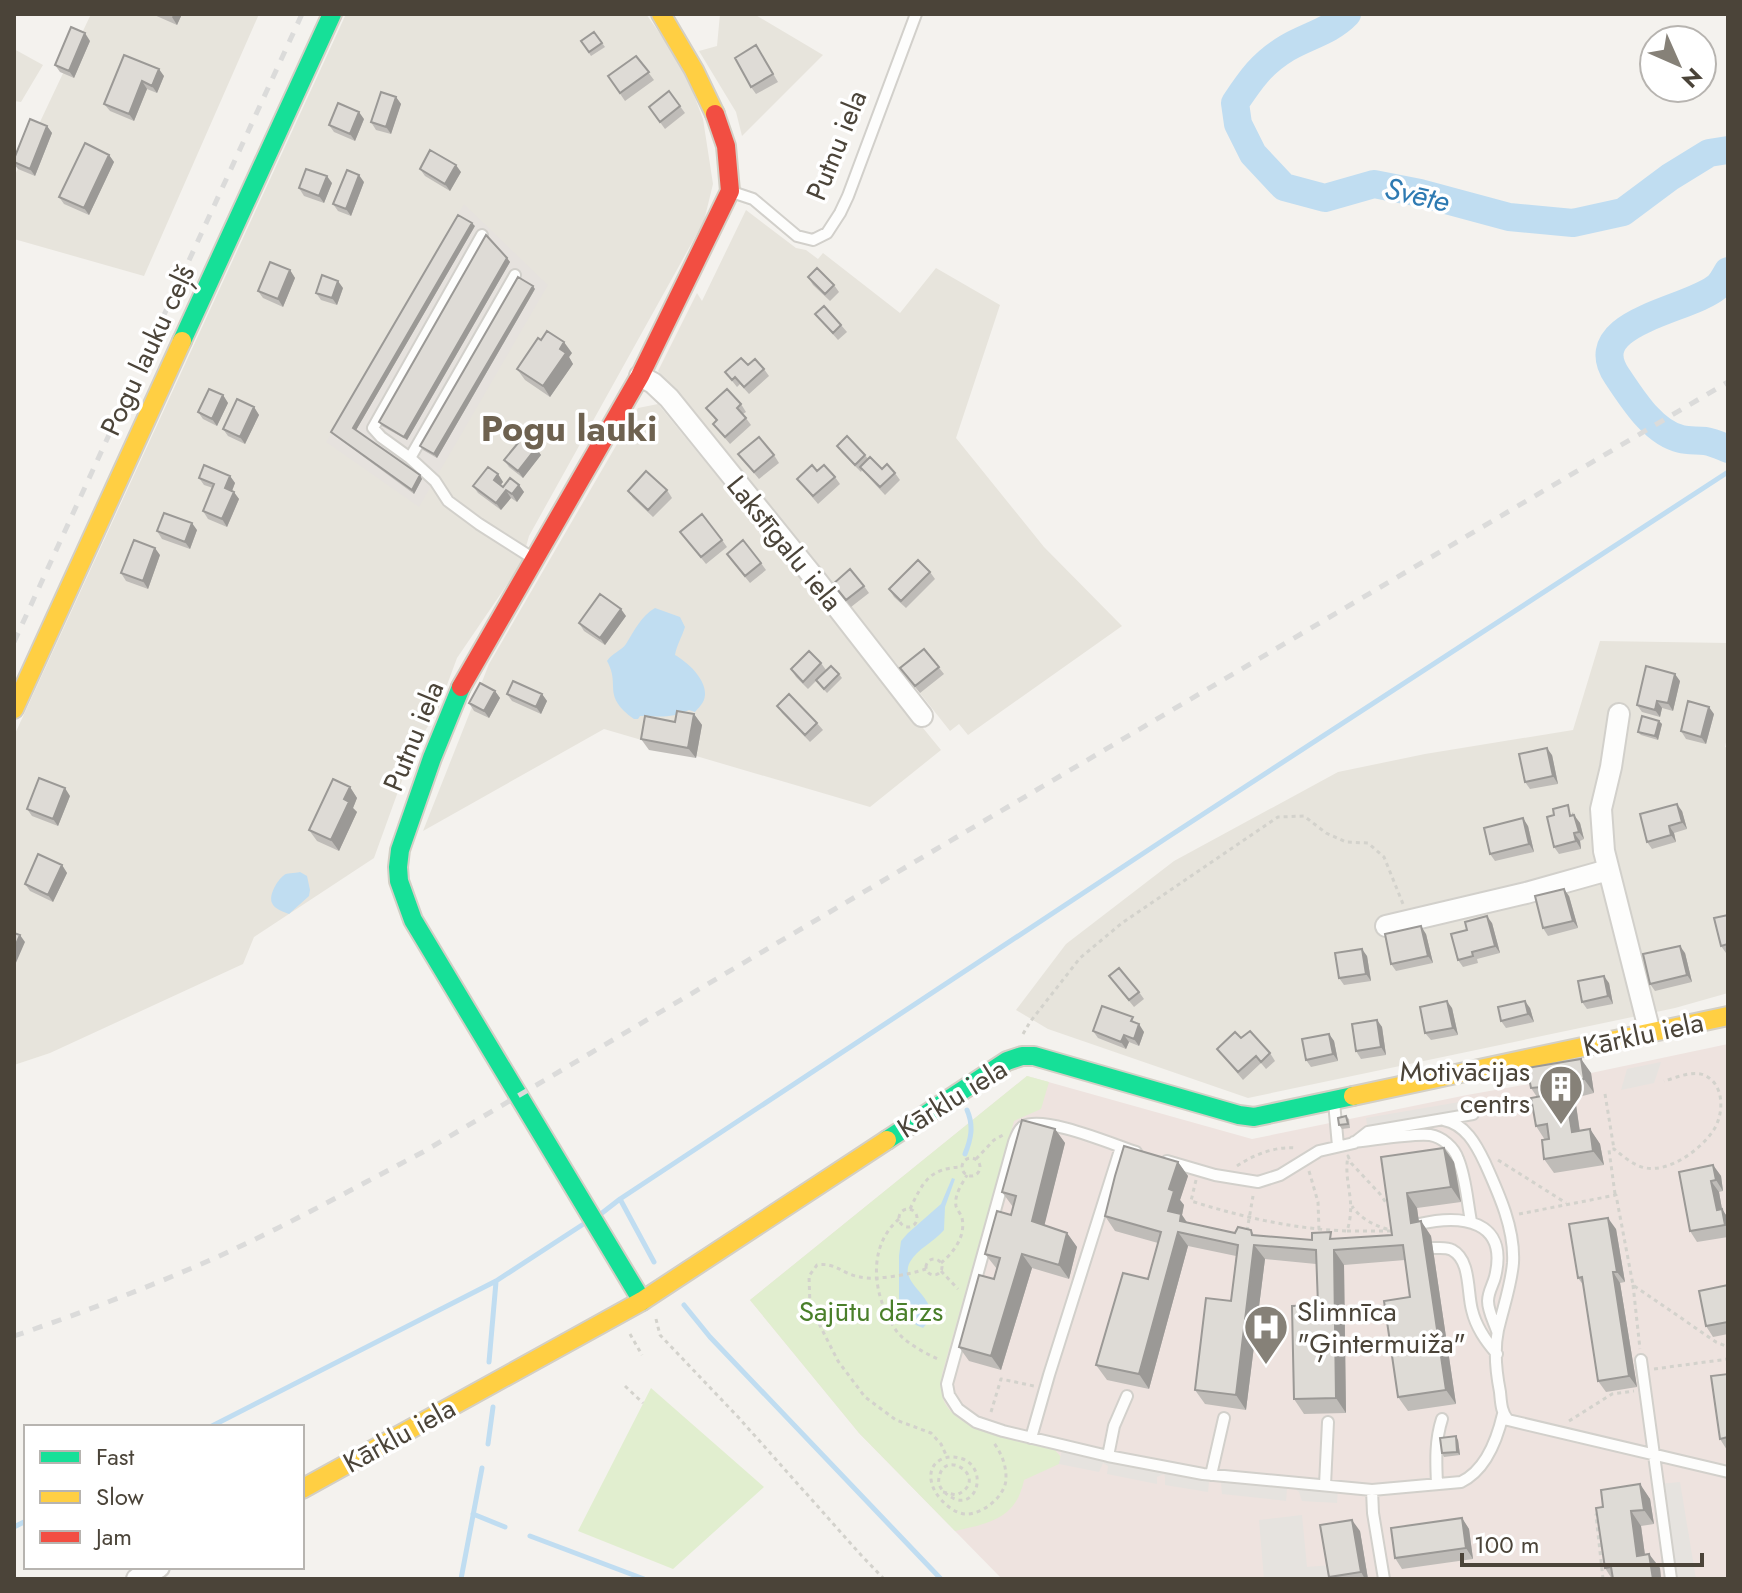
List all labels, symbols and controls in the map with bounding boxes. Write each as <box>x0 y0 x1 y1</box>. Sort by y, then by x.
north arrow <box>1638 24 1718 104</box>
text: N <box>1675 61 1710 96</box>
street label: Putnu iela <box>796 84 877 206</box>
water label: Svēte <box>1380 166 1454 223</box>
street label: Pogu lauku ceļš <box>90 258 205 442</box>
district label: Pogu lauki <box>481 402 657 454</box>
street label: Lakstīgalu iela <box>717 467 852 620</box>
street label: Putnu iela <box>373 675 454 797</box>
street label: Kārklu iela <box>1579 1002 1707 1067</box>
street label: Kārklu iela <box>889 1049 1015 1148</box>
place label: Motivācijas centrs <box>1400 1051 1530 1124</box>
building icon: Motivācijas centrs <box>1537 1063 1585 1126</box>
park label: Sajūtu dārzs <box>799 1291 943 1332</box>
place label: Slimnīca "Ģintermuiža" <box>1297 1291 1466 1364</box>
hospital icon: Slimnīca "Ģintermuiža" <box>1242 1303 1290 1366</box>
street label: Kārklu iela <box>336 1388 463 1483</box>
legend <box>24 1425 304 1569</box>
text: Fast <box>96 1439 134 1474</box>
text: Slow <box>96 1479 144 1514</box>
scale bar <box>1462 1517 1702 1567</box>
text: Jam <box>93 1519 132 1554</box>
text: 100 m <box>1474 1527 1540 1562</box>

